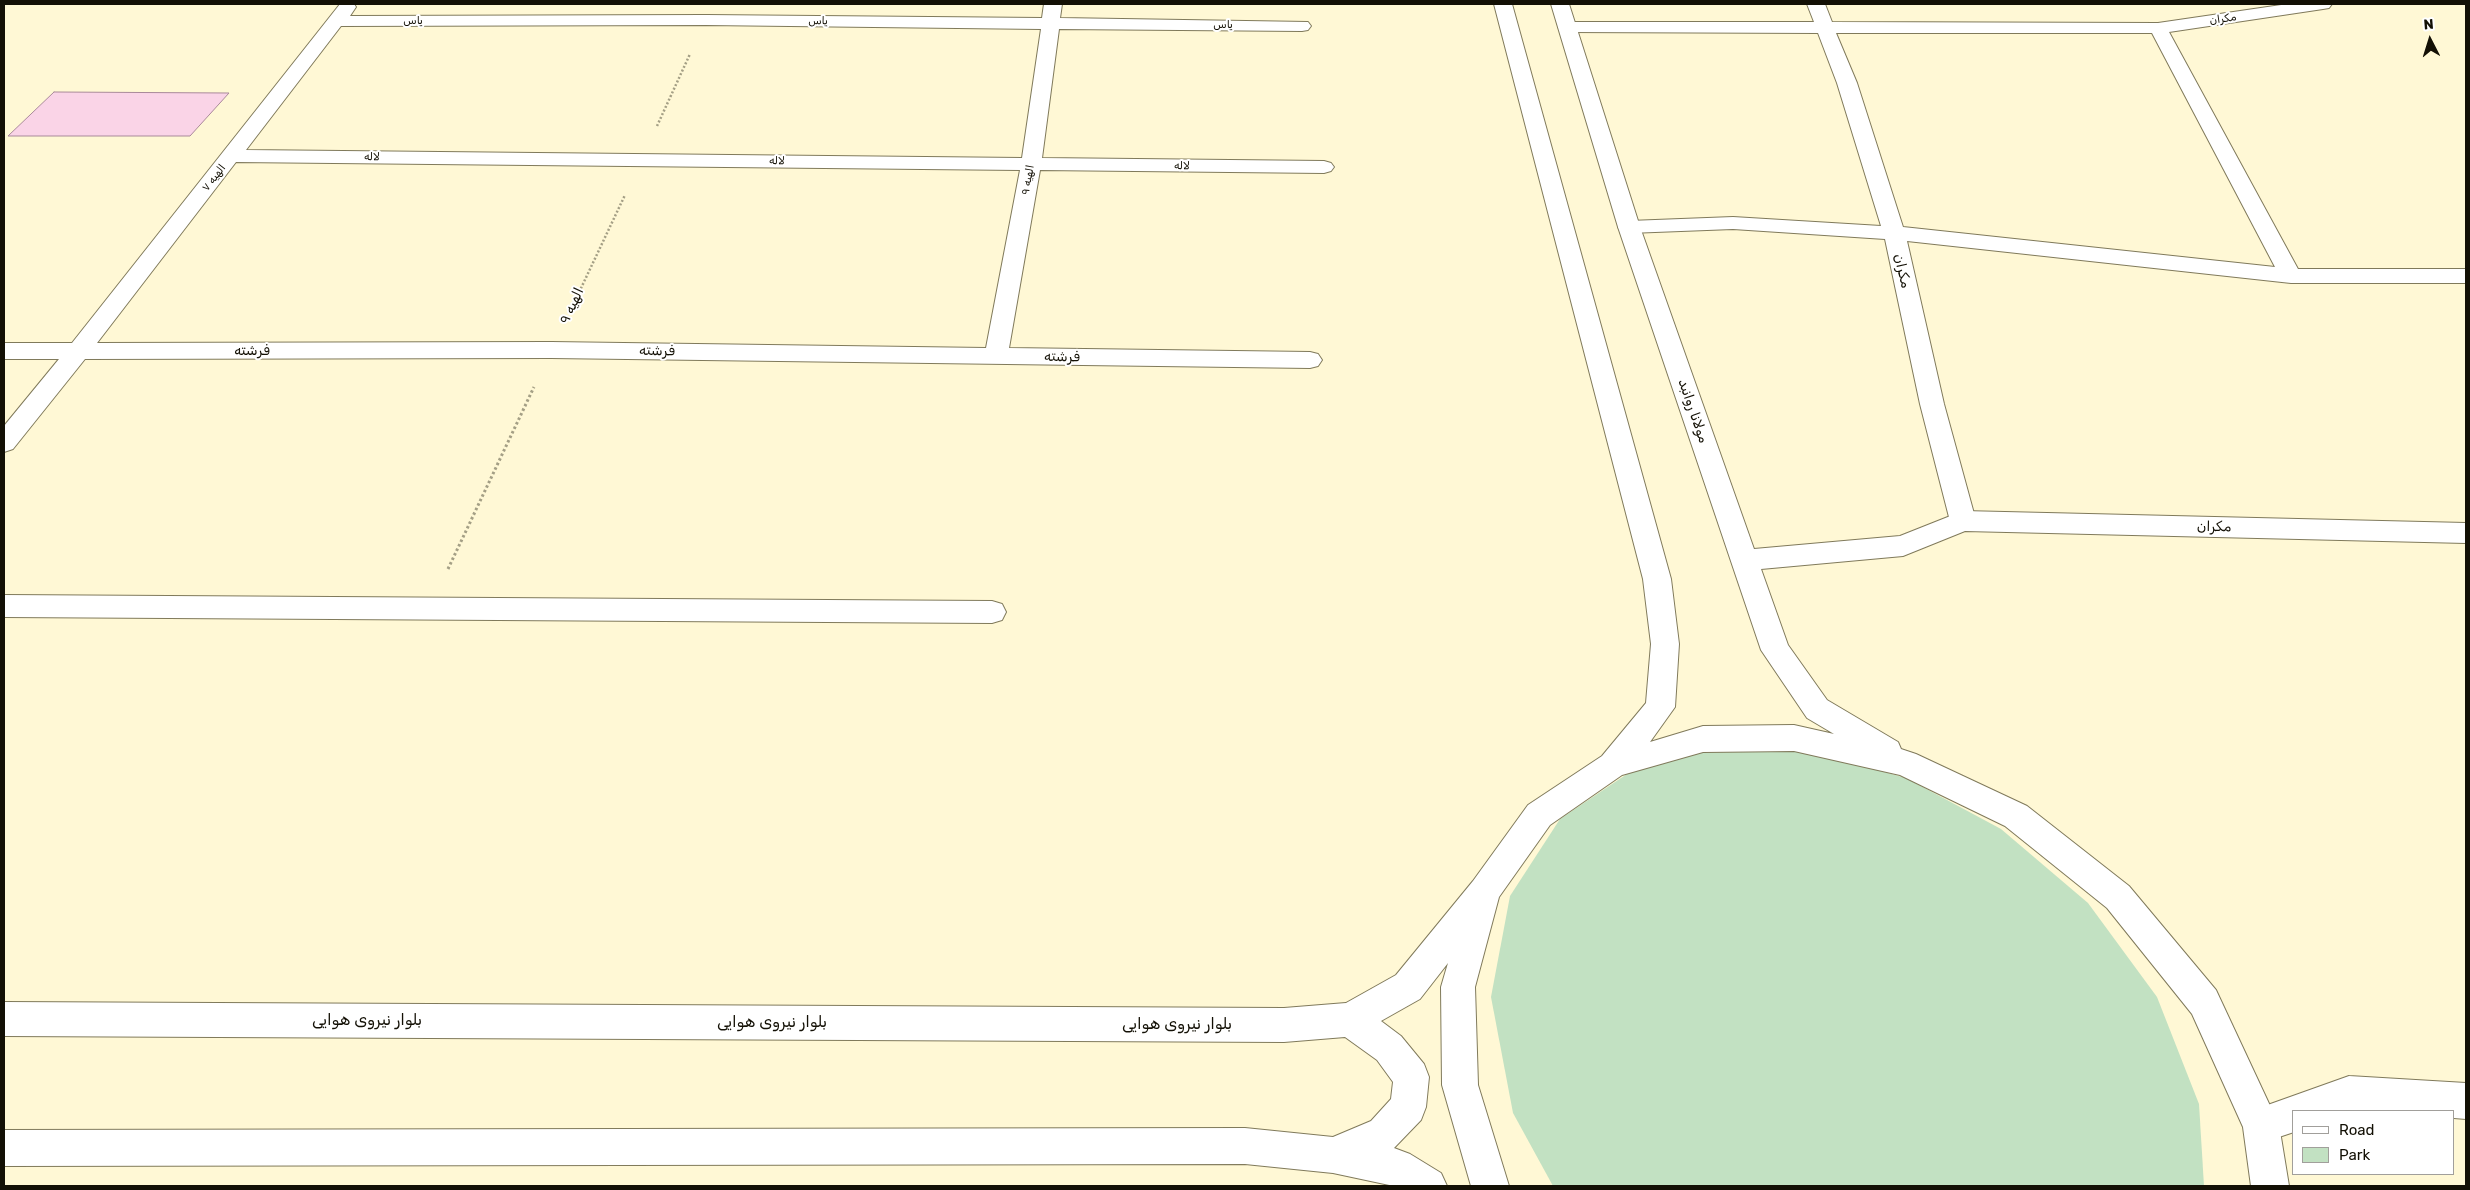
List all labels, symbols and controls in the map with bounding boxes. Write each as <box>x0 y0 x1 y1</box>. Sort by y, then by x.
street label: مکران <box>2209 11 2237 27</box>
street label: یاس <box>403 14 423 28</box>
street label: یاس <box>808 14 828 28</box>
north arrow <box>2405 15 2455 65</box>
text: N <box>2423 16 2434 33</box>
street label: یاس <box>1213 18 1233 32</box>
street label: لاله <box>364 150 380 164</box>
street label: لاله <box>769 154 785 168</box>
street label: لاله <box>1174 159 1190 173</box>
street label: الهیه ۷ <box>199 162 229 194</box>
street label: الهیه ۹ <box>1019 164 1037 196</box>
street label: مکران <box>1890 252 1914 290</box>
street label: الهیه ۹ <box>556 285 588 327</box>
street label: فرشته <box>639 342 675 360</box>
street label: فرشته <box>234 343 270 359</box>
street label: فرشته <box>1044 348 1080 366</box>
street label: مولانا روانبد <box>1674 377 1712 445</box>
street label: مکران <box>2197 518 2231 536</box>
street label: بلوار نیروی هوایی <box>312 1010 422 1030</box>
street label: بلوار نیروی هوایی <box>717 1012 827 1032</box>
street label: بلوار نیروی هوایی <box>1122 1014 1232 1034</box>
legend <box>2292 1110 2455 1175</box>
text: Road <box>2339 1121 2375 1139</box>
text: Park <box>2339 1146 2370 1164</box>

